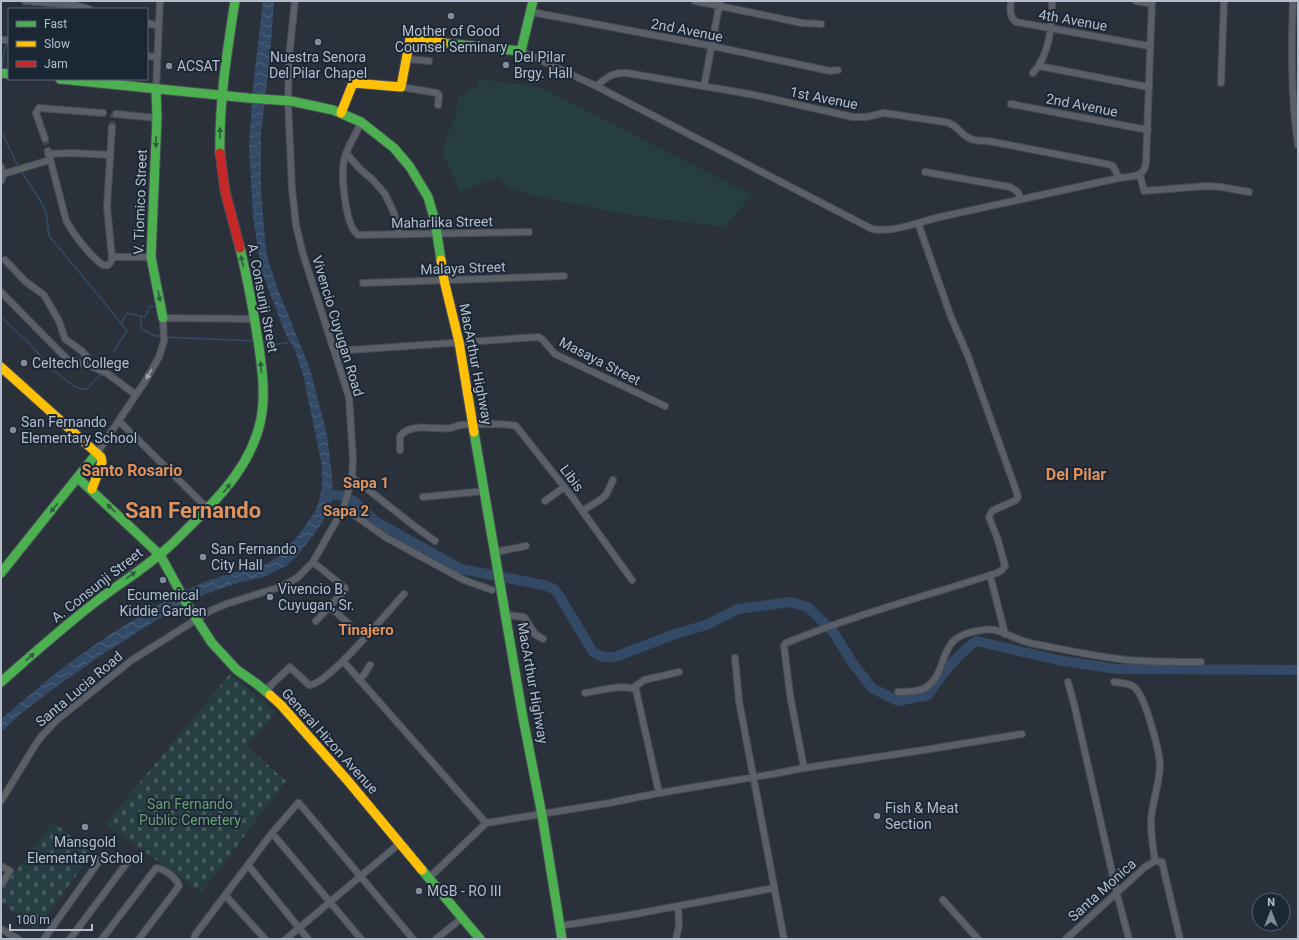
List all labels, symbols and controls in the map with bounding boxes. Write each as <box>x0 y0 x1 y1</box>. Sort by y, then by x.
street label: 4th Avenue <box>1037 6 1109 34</box>
legend <box>8 8 148 80</box>
marker: Mother of Good Counsel Seminary <box>446 11 456 21</box>
street label: 2nd Avenue <box>650 15 724 45</box>
text: Fast <box>44 17 67 31</box>
place label: Mother of Good Counsel Seminary <box>395 23 508 55</box>
text: Slow <box>44 37 70 51</box>
marker: Nuestra Senora Del Pilar Chapel <box>313 37 323 47</box>
place label: Nuestra Senora Del Pilar Chapel <box>269 49 367 81</box>
place label: Del Pilar Brgy. Hall <box>514 49 573 81</box>
text: Jam <box>44 57 68 71</box>
place label: ACSAT <box>177 58 221 74</box>
marker: Del Pilar Brgy. Hall <box>501 60 511 70</box>
marker: ACSAT <box>164 61 174 71</box>
street label: 1st Avenue <box>789 84 859 112</box>
street label: 2nd Avenue <box>1045 90 1119 120</box>
one-way arrow <box>217 126 223 139</box>
one-way arrow <box>152 136 159 148</box>
street label: V. Tiomico Street <box>130 149 150 255</box>
street label: Maharlika Street <box>391 213 493 231</box>
street label: A. Consunji Street <box>245 242 282 354</box>
one-way arrow <box>239 254 245 267</box>
street label: Vivencio Cuyugan Road <box>309 254 367 398</box>
street label: Malaya Street <box>420 259 506 277</box>
one-way arrow <box>156 290 162 302</box>
street label: MacArthur Highway <box>456 302 496 426</box>
street label: Masaya Street <box>557 334 644 389</box>
place label: Celtech College <box>32 355 129 371</box>
marker: Celtech College <box>19 358 29 368</box>
one-way arrow <box>258 361 265 373</box>
one-way arrow <box>146 368 153 380</box>
place label: San Fernando Elementary School <box>21 414 137 446</box>
marker: San Fernando Elementary School <box>8 425 18 435</box>
district label: Santo Rosario <box>82 461 182 480</box>
street label: Libis <box>557 461 587 495</box>
district label: Del Pilar <box>1046 465 1106 484</box>
district label: Sapa 1 <box>343 474 389 492</box>
one-way arrow <box>223 482 231 493</box>
district label: San Fernando <box>125 498 261 523</box>
one-way arrow <box>49 502 58 513</box>
district label: Sapa 2 <box>323 502 369 520</box>
one-way arrow <box>106 503 116 513</box>
place label: San Fernando City Hall <box>211 541 297 573</box>
street label: A. Consunji Street <box>48 544 146 625</box>
marker: San Fernando City Hall <box>198 552 208 562</box>
one-way arrow <box>126 571 137 579</box>
marker: Ecumenical Kiddie Garden <box>158 575 168 585</box>
place label: Vivencio B. Cuyugan, Sr. <box>278 581 355 613</box>
place label: Ecumenical Kiddie Garden <box>119 587 207 619</box>
marker: Vivencio B. Cuyugan, Sr. <box>265 592 275 602</box>
district label: Tinajero <box>338 621 394 639</box>
street label: MacArthur Highway <box>514 621 552 745</box>
street label: Santa Lucia Road <box>32 648 126 730</box>
one-way arrow <box>25 652 36 661</box>
street label: General Hizon Avenue <box>278 685 382 797</box>
park label: San Fernando Public Cemetery <box>139 796 241 828</box>
place label: Fish & Meat Section <box>885 800 959 832</box>
marker: Fish & Meat Section <box>872 811 882 821</box>
marker: Mansgold Elementary School <box>80 822 90 832</box>
place label: Mansgold Elementary School <box>27 834 143 866</box>
street label: Santa Monica <box>1065 855 1139 925</box>
place label: MGB - RO III <box>427 883 501 899</box>
marker: MGB - RO III <box>414 886 424 896</box>
north arrow <box>1251 892 1291 932</box>
text: N <box>1267 896 1275 909</box>
scale bar <box>10 906 92 932</box>
text: 100 m <box>16 913 50 927</box>

